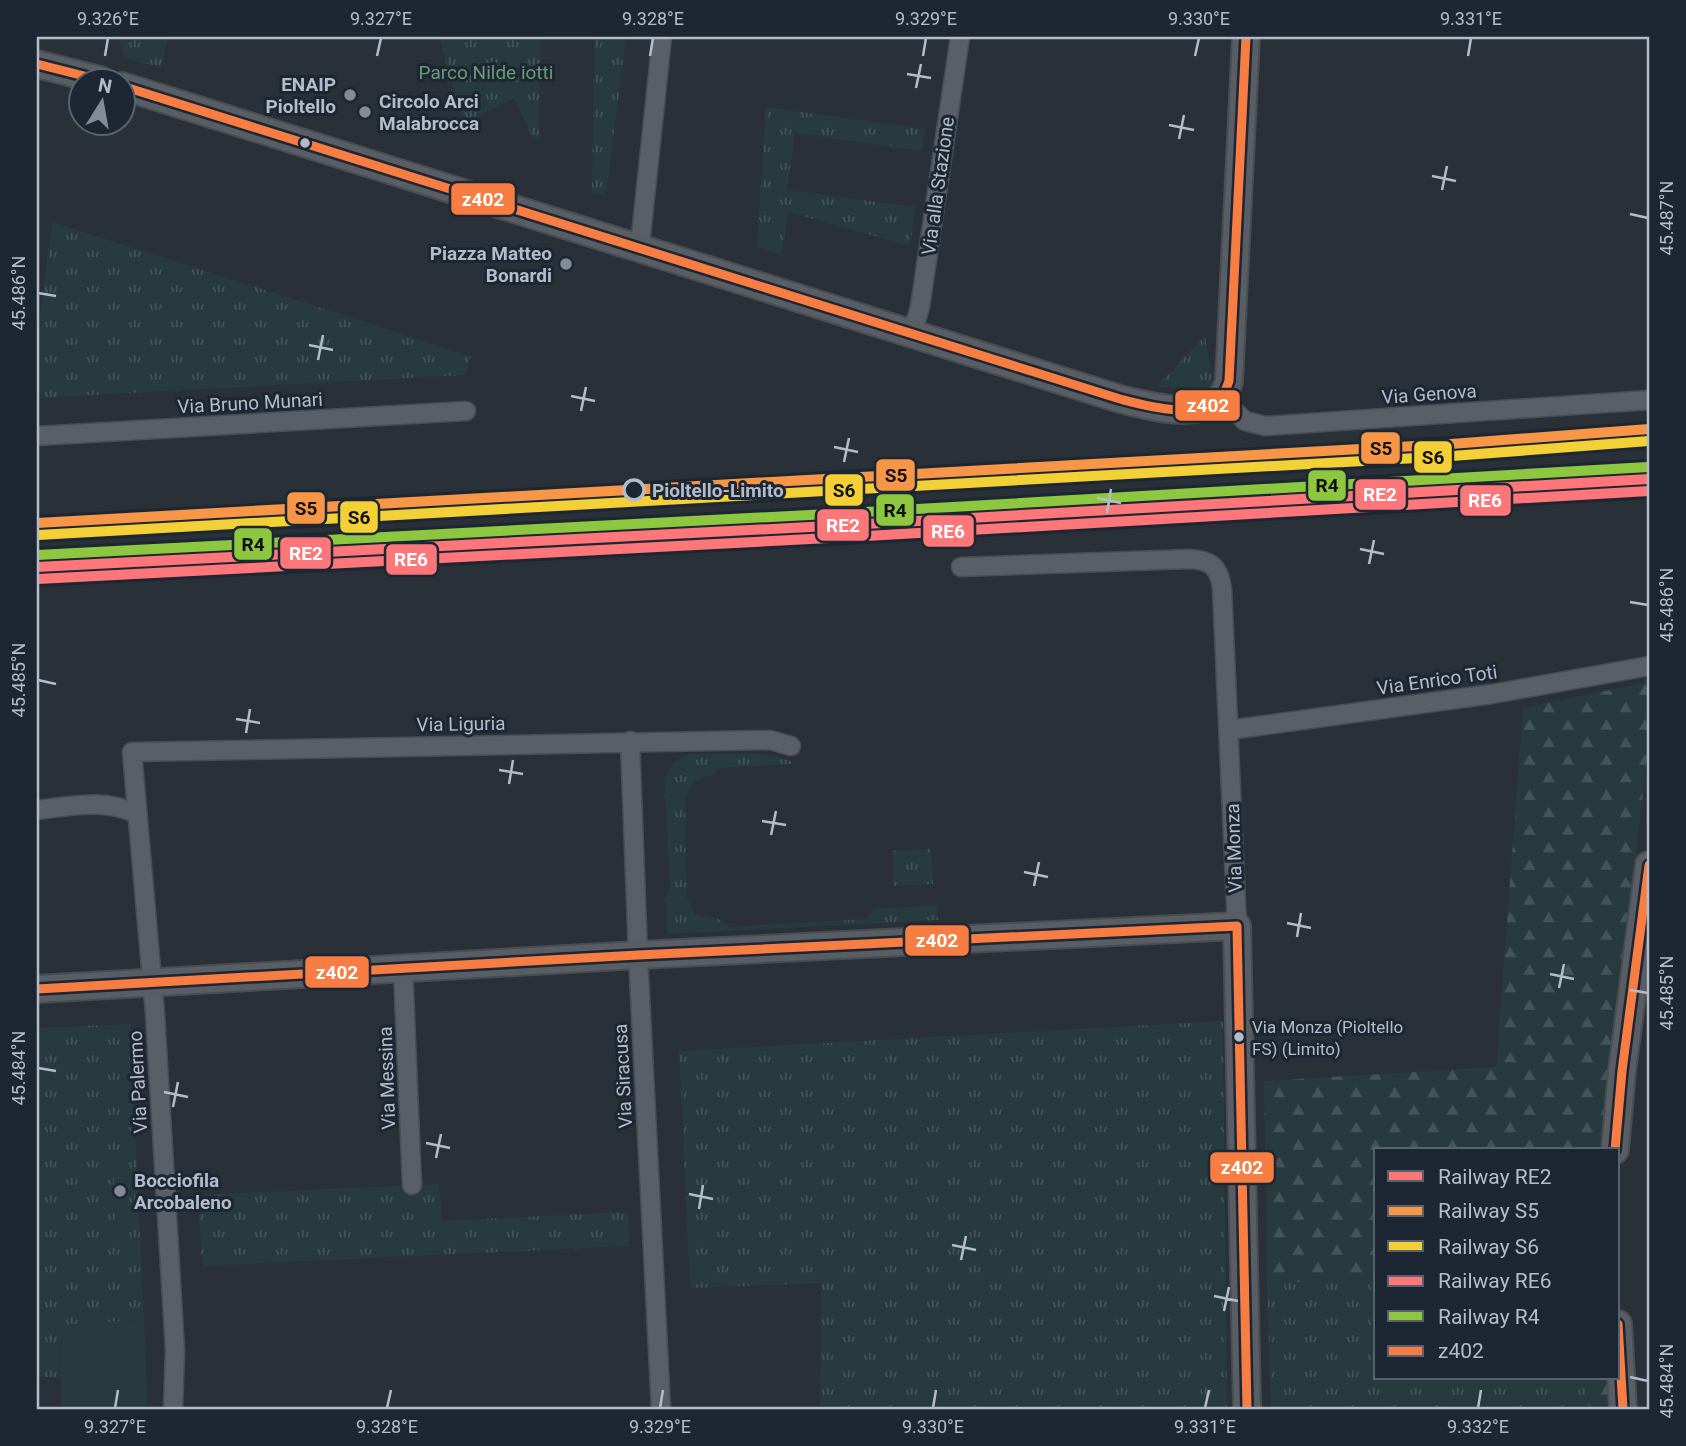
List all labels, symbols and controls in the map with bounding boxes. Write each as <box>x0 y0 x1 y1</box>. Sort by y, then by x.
text: 9.326°E <box>77 8 139 29</box>
text: 9.327°E <box>350 8 412 29</box>
text: 9.328°E <box>622 8 684 29</box>
text: 9.329°E <box>895 8 957 29</box>
text: 9.330°E <box>1168 8 1230 29</box>
text: 9.331°E <box>1440 8 1502 29</box>
park label: Parco Nilde iotti <box>419 61 553 84</box>
north arrow <box>66 66 136 136</box>
text: N <box>96 73 114 98</box>
place label: ENAIP Pioltello <box>266 73 336 118</box>
marker: ENAIP Pioltello <box>342 87 358 103</box>
place label: Circolo Arci Malabrocca <box>379 90 479 135</box>
marker: Circolo Arci Malabrocca <box>357 104 373 120</box>
street label: Via alla Stazione <box>917 115 959 257</box>
unlabelled marker <box>298 136 312 150</box>
text: 45.487°N <box>1656 181 1677 255</box>
line badge: z402 <box>450 182 516 216</box>
text: z402 <box>462 188 504 211</box>
place label: Piazza Matteo Bonardi <box>430 242 552 287</box>
text: 45.486°N <box>8 256 29 330</box>
marker: Piazza Matteo Bonardi <box>558 256 574 272</box>
street label: Via Genova <box>1381 379 1477 409</box>
street label: Via Bruno Munari <box>177 388 323 418</box>
line badge: z402 <box>1174 389 1241 422</box>
text: z402 <box>1187 394 1229 417</box>
line badge: S5 <box>1360 431 1401 465</box>
text: S5 <box>1370 437 1392 460</box>
line badge: S6 <box>1413 440 1453 474</box>
text: S6 <box>1422 446 1444 469</box>
line badge: S5 <box>875 458 916 492</box>
text: S5 <box>885 464 907 487</box>
line badge: R4 <box>1307 469 1347 502</box>
line badge: S6 <box>824 473 864 507</box>
text: R4 <box>1315 474 1339 497</box>
line badge: RE2 <box>1354 478 1407 511</box>
marker: Pioltello-Limito <box>623 479 645 501</box>
place label: Pioltello-Limito <box>652 479 784 502</box>
text: S6 <box>833 479 855 502</box>
text: RE2 <box>1363 483 1397 506</box>
line badge: RE6 <box>1459 484 1512 517</box>
text: RE6 <box>1468 489 1502 512</box>
line badge: S5 <box>286 491 326 525</box>
line badge: R4 <box>875 493 915 527</box>
text: S5 <box>295 497 317 520</box>
text: R4 <box>883 499 907 522</box>
line badge: S6 <box>339 500 379 534</box>
text: S6 <box>348 506 370 529</box>
line badge: RE2 <box>816 508 870 542</box>
text: RE2 <box>826 514 860 537</box>
line badge: RE6 <box>922 514 975 548</box>
text: RE6 <box>931 520 965 543</box>
line badge: R4 <box>233 527 273 561</box>
text: R4 <box>241 533 265 556</box>
line badge: RE2 <box>279 536 332 570</box>
text: RE2 <box>289 542 323 565</box>
line badge: RE6 <box>385 543 438 576</box>
text: RE6 <box>394 548 428 571</box>
text: 45.486°N <box>1656 568 1677 642</box>
text: 45.485°N <box>8 643 29 717</box>
street label: Via Enrico Toti <box>1375 660 1499 700</box>
street label: Via Liguria <box>416 712 506 736</box>
street label: Via Monza <box>1221 803 1247 893</box>
line badge: z402 <box>904 924 970 957</box>
text: z402 <box>916 929 958 952</box>
line badge: z402 <box>304 955 370 989</box>
text: 45.485°N <box>1656 956 1677 1030</box>
text: z402 <box>316 961 358 984</box>
place label: Via Monza (Pioltello FS) (Limito) <box>1252 1017 1403 1059</box>
street label: Via Siracusa <box>609 1023 637 1129</box>
street label: Via Messina <box>374 1026 400 1130</box>
street label: Via Palermo <box>124 1030 152 1134</box>
marker: Via Monza (Pioltello FS) (Limito) <box>1232 1030 1246 1044</box>
text: 45.484°N <box>8 1031 29 1105</box>
legend <box>1374 1148 1620 1380</box>
line badge: z402 <box>1209 1151 1275 1184</box>
text: z402 <box>1221 1156 1263 1179</box>
text: Railway RE2 <box>1438 1165 1552 1189</box>
place label: Bocciofila Arcobaleno <box>134 1169 232 1214</box>
marker: Bocciofila Arcobaleno <box>112 1183 128 1199</box>
text: Railway S5 <box>1438 1199 1539 1223</box>
text: Railway S6 <box>1438 1235 1539 1259</box>
text: Railway RE6 <box>1438 1269 1551 1293</box>
text: Railway R4 <box>1438 1305 1540 1329</box>
text: z402 <box>1438 1339 1484 1363</box>
text: 45.484°N <box>1656 1344 1677 1418</box>
text: 9.327°E <box>84 1416 146 1437</box>
text: 9.328°E <box>356 1416 418 1437</box>
text: 9.329°E <box>629 1416 691 1437</box>
text: 9.330°E <box>902 1416 964 1437</box>
text: 9.331°E <box>1174 1416 1236 1437</box>
text: 9.332°E <box>1447 1416 1509 1437</box>

